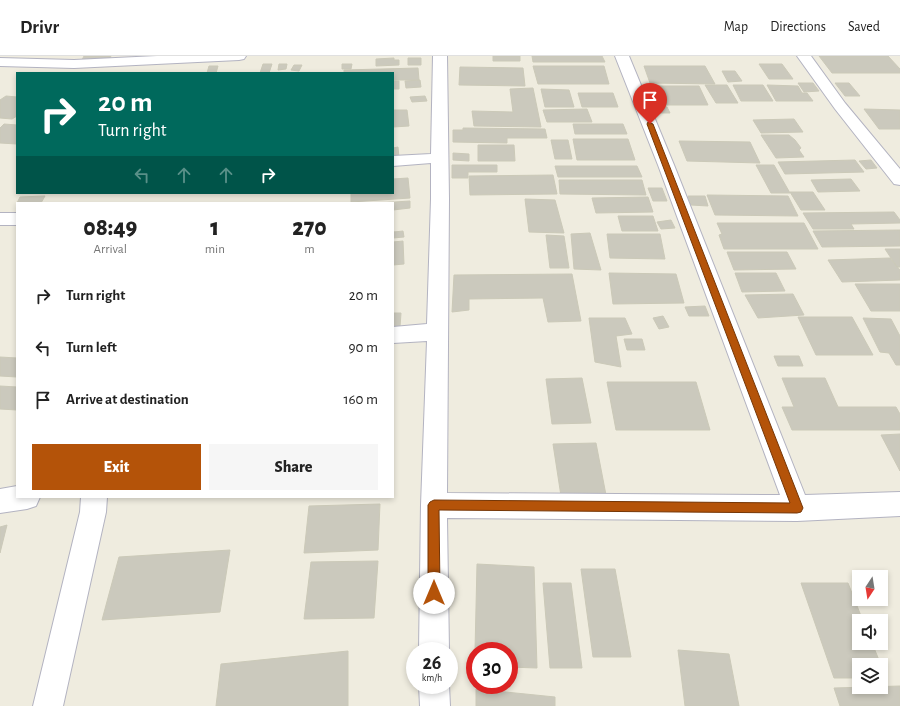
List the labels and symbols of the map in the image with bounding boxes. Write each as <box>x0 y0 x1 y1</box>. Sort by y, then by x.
pin <box>633 83 667 124</box>
north arrow <box>852 570 888 606</box>
position arrow <box>413 572 455 614</box>
speed limit sign: 30 <box>466 642 518 694</box>

